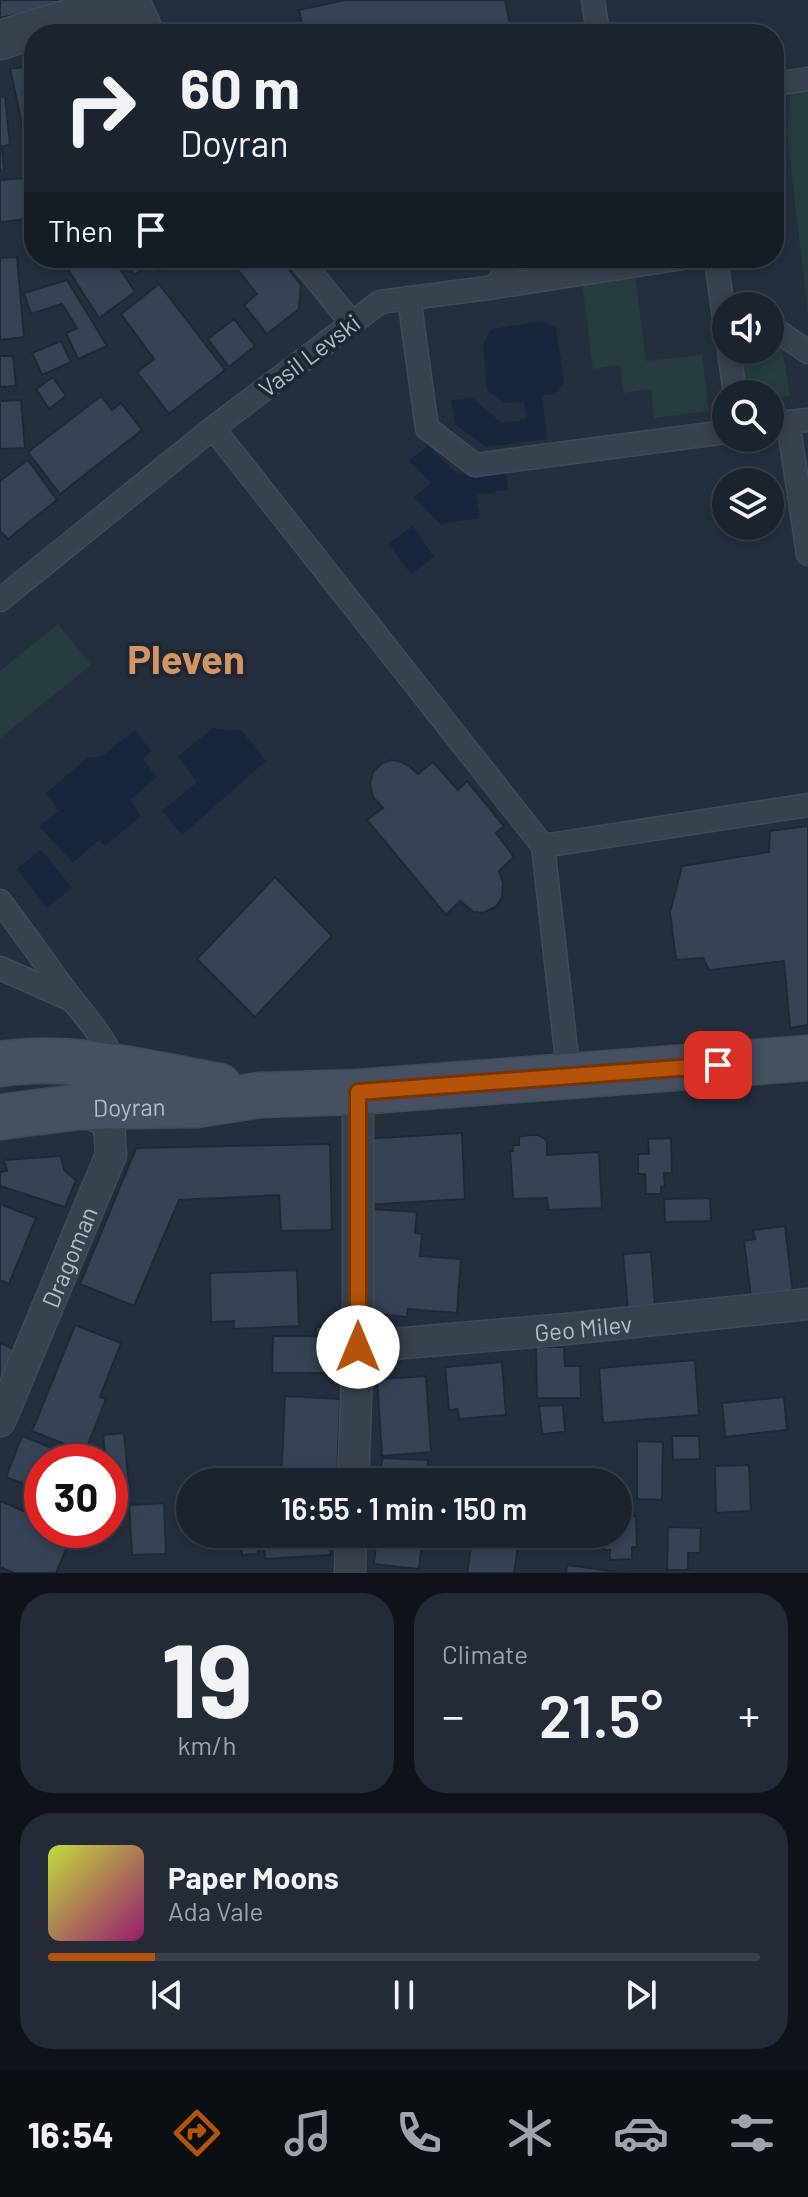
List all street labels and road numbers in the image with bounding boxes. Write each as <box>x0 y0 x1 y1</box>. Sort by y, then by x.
street label: Vasil Levski <box>252 307 366 403</box>
street label: Doyran <box>93 1091 166 1121</box>
street label: Dragoman <box>35 1202 102 1312</box>
street label: Geo Milev <box>533 1308 633 1346</box>

